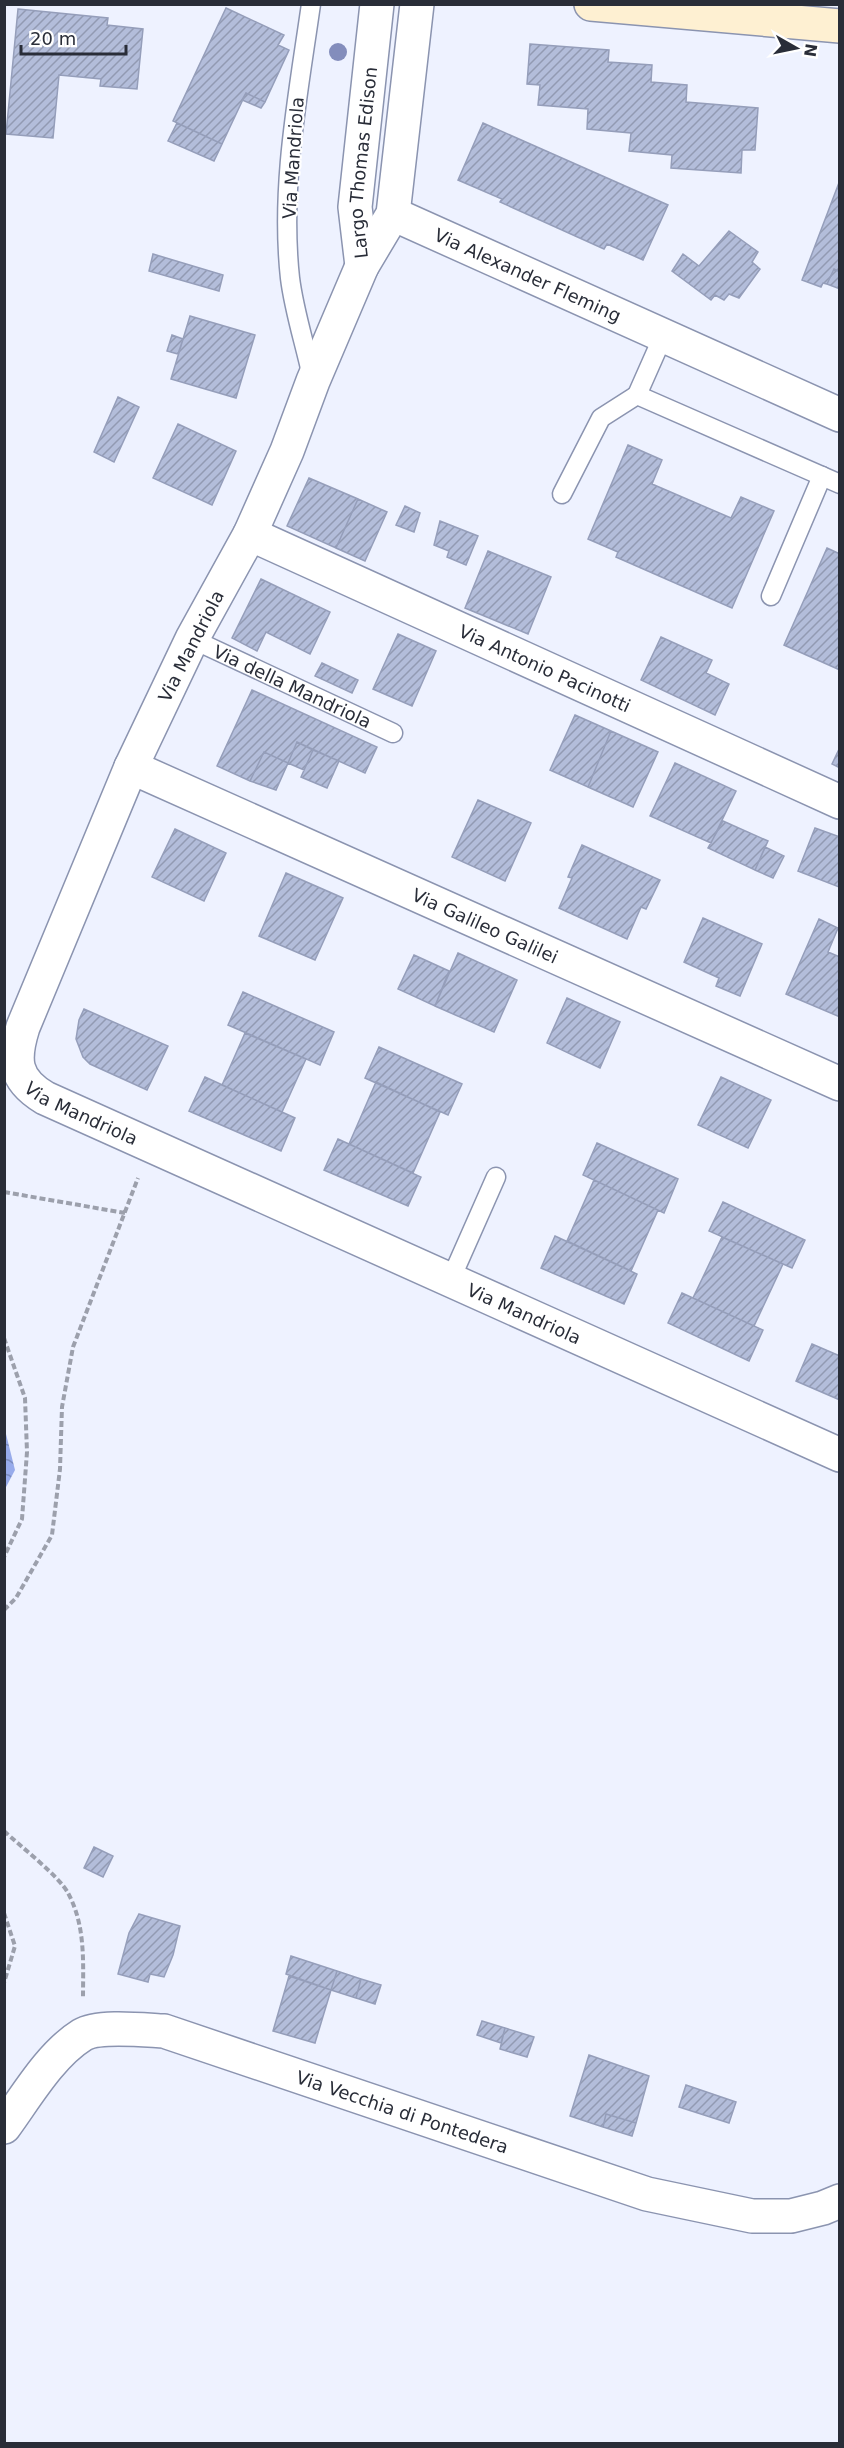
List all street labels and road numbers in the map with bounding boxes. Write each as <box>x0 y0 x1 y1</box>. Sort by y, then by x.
street label: Largo Thomas Edison <box>344 66 381 260</box>
street label: Via Mandriola <box>278 96 308 220</box>
street label: Via Alexander Fleming <box>431 224 625 326</box>
street label: Via Mandriola <box>154 587 228 705</box>
street label: Via Antonio Pacinotti <box>456 620 634 716</box>
street label: Via della Mandriola <box>210 640 375 732</box>
street label: Via Galileo Galilei <box>409 884 561 967</box>
street label: Via Mandriola <box>20 1077 141 1149</box>
street label: Via Mandriola <box>464 1279 585 1348</box>
street label: Via Vecchia di Pontedera <box>294 2066 511 2157</box>

